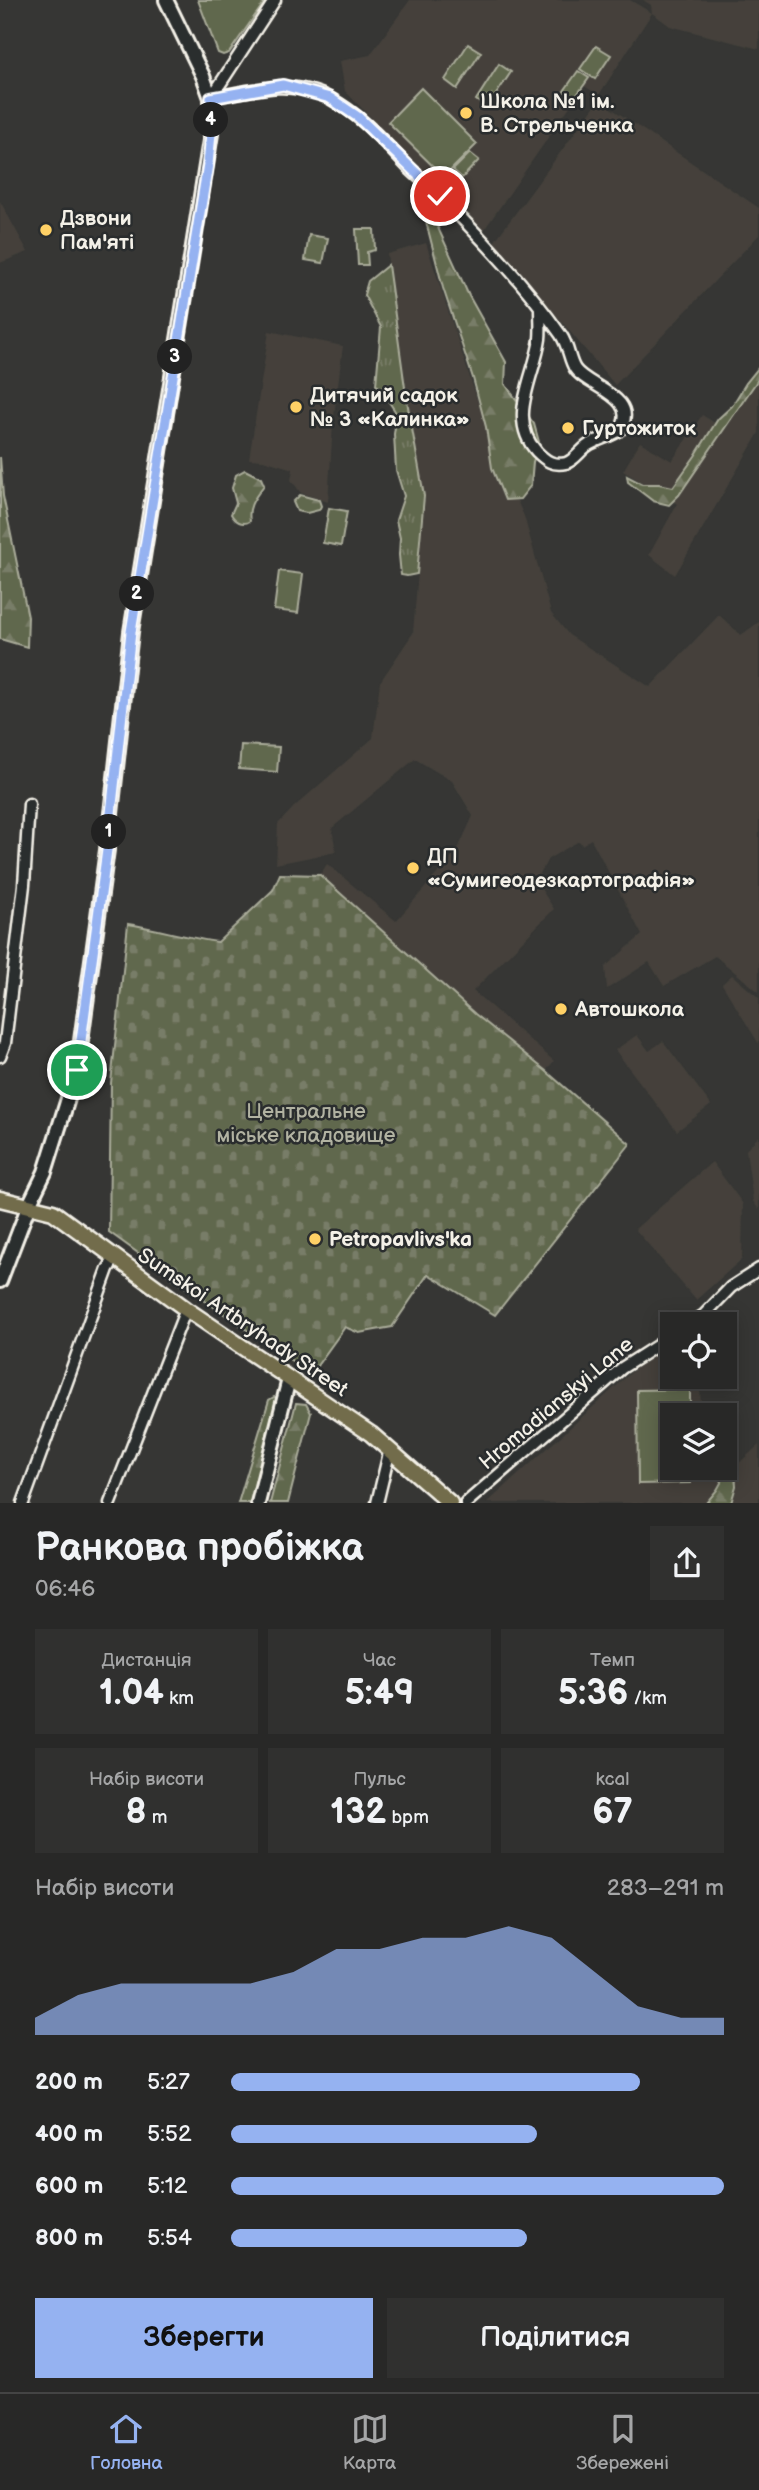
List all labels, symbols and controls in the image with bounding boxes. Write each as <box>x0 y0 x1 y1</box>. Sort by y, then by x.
place label: Школа №1 ім. В. Стрельченка <box>480 89 634 138</box>
pin: 4 <box>194 102 228 138</box>
marker: Школа №1 ім. В. Стрельченка <box>458 105 474 121</box>
text: 4 <box>205 108 216 131</box>
pin <box>410 166 470 226</box>
icon: check <box>421 177 459 215</box>
place label: Дзвони Пам'яті <box>60 206 134 255</box>
marker: Дзвони Пам'яті <box>38 222 54 238</box>
pin: 3 <box>158 340 192 374</box>
text: 3 <box>169 345 180 368</box>
place label: Дитячий садок № 3 «Калинка» <box>310 383 470 432</box>
marker: Дитячий садок № 3 «Калинка» <box>288 399 304 415</box>
place label: Гуртожиток <box>582 416 697 441</box>
marker: Гуртожиток <box>560 420 576 436</box>
pin: 2 <box>120 576 154 612</box>
text: 2 <box>131 582 142 605</box>
pin: 1 <box>92 814 126 850</box>
text: 1 <box>105 820 113 843</box>
place label: ДП «Сумигеодезкартографія» <box>427 844 695 893</box>
marker: ДП «Сумигеодезкартографія» <box>405 860 421 876</box>
place label: Автошкола <box>574 997 685 1022</box>
marker: Автошкола <box>553 1001 569 1017</box>
pin <box>47 1040 107 1100</box>
icon: arrive <box>58 1051 96 1089</box>
park label: Центральне міське кладовище <box>216 1099 396 1148</box>
place label: Petropavlivs'ka <box>329 1227 472 1252</box>
marker: Petropavlivs'ka <box>307 1231 323 1247</box>
street label: Sumskoi Artbryhady Street <box>133 1243 353 1402</box>
map controls <box>660 1312 737 1480</box>
button: locate <box>660 1312 737 1389</box>
street label: Hromadianskyi Lane <box>474 1332 638 1475</box>
button: layers <box>660 1403 737 1480</box>
text: Ранкова пробіжка <box>35 1526 364 1571</box>
button: share <box>650 1526 724 1600</box>
text: 06:46 <box>35 1575 95 1603</box>
text: Дистанція <box>101 1649 192 1672</box>
text: Час <box>363 1649 396 1672</box>
text: Темп <box>590 1649 635 1672</box>
text: 1.04 <box>99 1672 164 1715</box>
text: 5:49 <box>345 1672 414 1715</box>
text: 5:36 <box>558 1672 628 1715</box>
text: km <box>164 1687 194 1710</box>
text: /km <box>628 1687 667 1710</box>
text: Набір висоти <box>89 1768 204 1791</box>
text: Пульс <box>353 1768 406 1791</box>
text: kcal <box>595 1768 630 1791</box>
text: 8 <box>126 1791 147 1834</box>
text: 132 <box>330 1791 386 1834</box>
text: 67 <box>592 1791 633 1834</box>
text: m <box>147 1806 167 1829</box>
text: bpm <box>386 1806 429 1829</box>
text: Набір висоти <box>35 1874 174 1902</box>
text: 283–291 m <box>607 1874 724 1902</box>
text: 200 m <box>35 2068 103 2096</box>
text: 5:27 <box>147 2068 190 2096</box>
text: 400 m <box>35 2120 103 2148</box>
text: 5:52 <box>147 2120 192 2148</box>
text: 600 m <box>35 2172 103 2200</box>
text: 5:12 <box>147 2172 187 2200</box>
text: 800 m <box>35 2224 103 2252</box>
text: 5:54 <box>147 2224 192 2252</box>
button: Зберегти <box>35 2298 373 2378</box>
button: Поділитися <box>387 2298 724 2378</box>
tab: Головна <box>90 2410 163 2475</box>
tab: Карта <box>343 2410 396 2475</box>
tab: Збережені <box>576 2410 669 2475</box>

